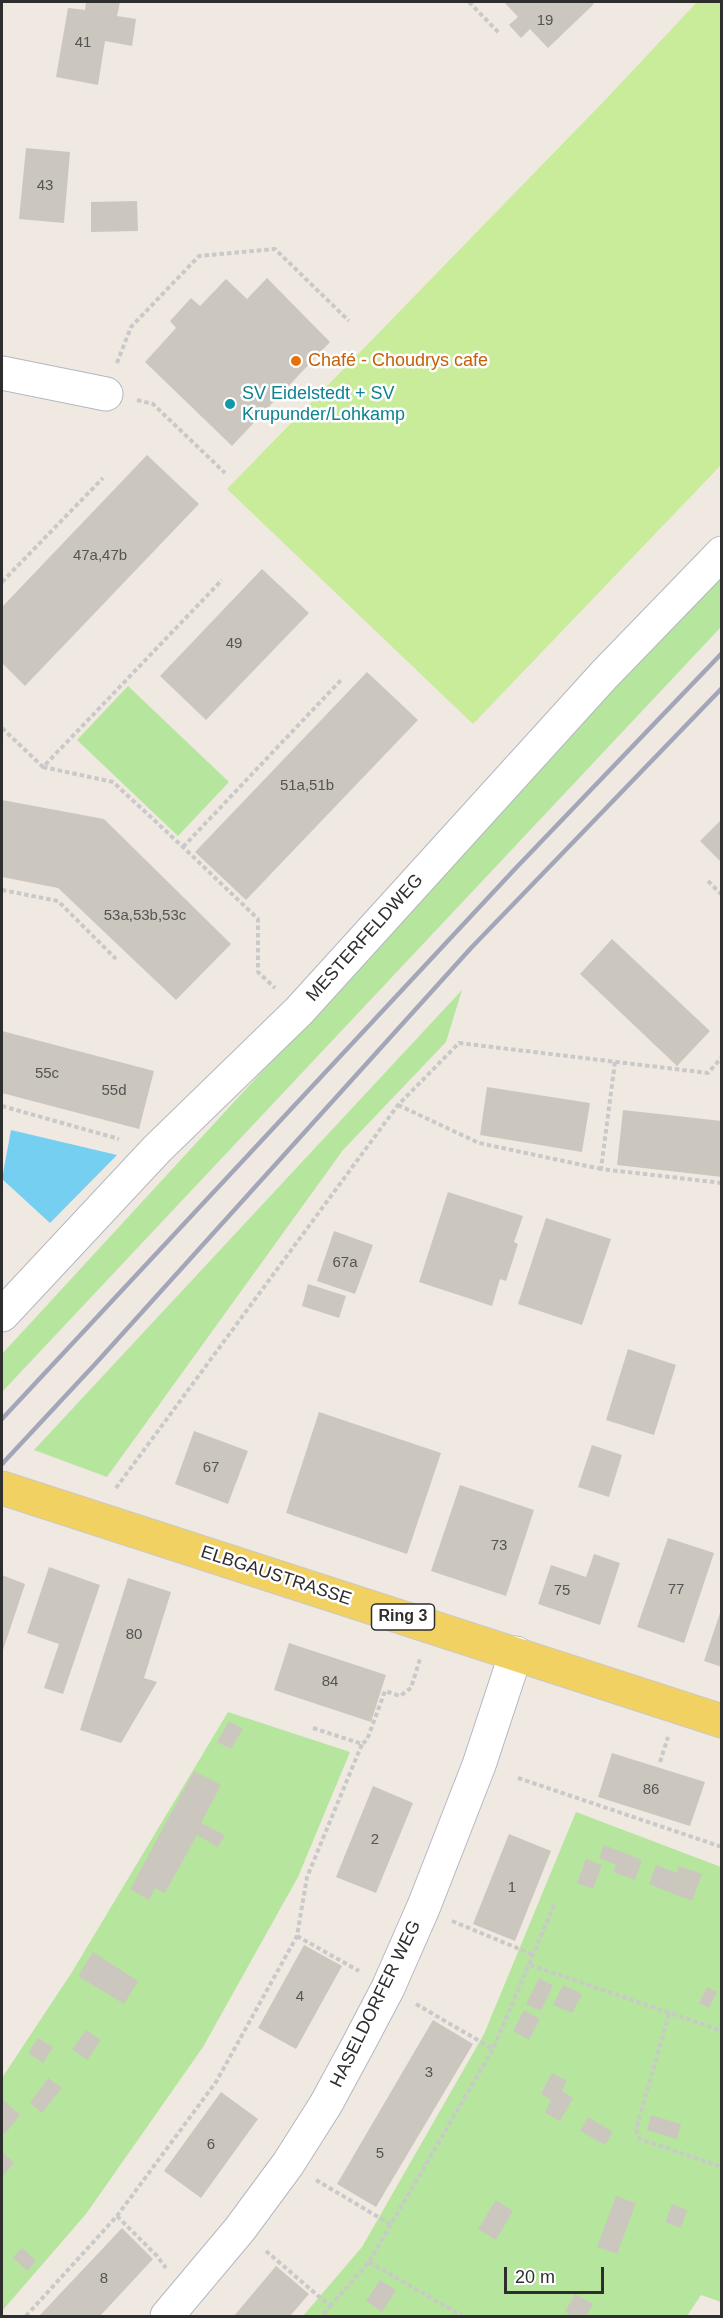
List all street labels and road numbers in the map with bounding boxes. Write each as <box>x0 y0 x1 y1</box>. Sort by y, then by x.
street label: MESTERFELDWEG <box>302 870 428 1006</box>
street label: ELBGAUSTRASSE <box>198 1541 354 1611</box>
road number: Ring 3 <box>372 1604 434 1630</box>
street label: HASELDORFER WEG <box>326 1917 426 2091</box>

